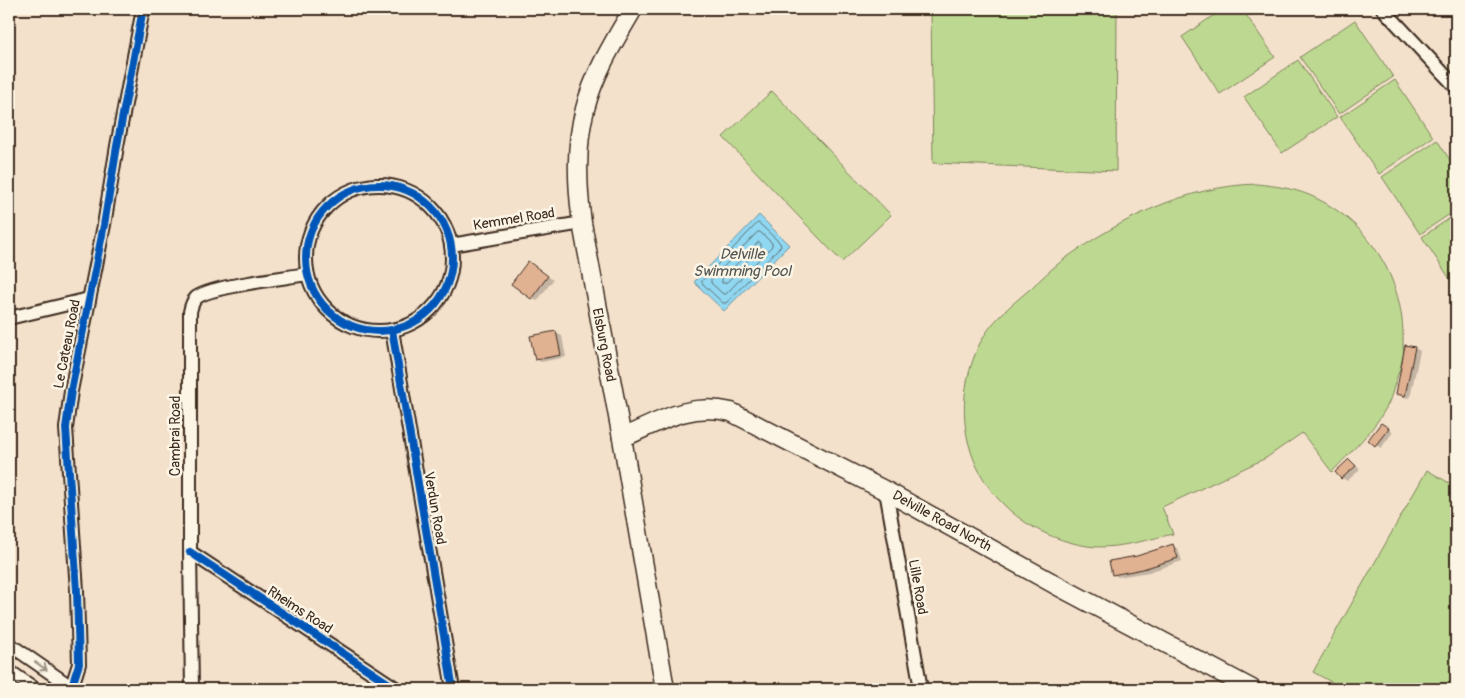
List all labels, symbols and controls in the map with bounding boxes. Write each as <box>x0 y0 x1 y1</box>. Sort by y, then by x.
street label: Kemmel Road <box>472 204 556 234</box>
water label: Delville Swimming Pool <box>693 245 792 281</box>
street label: Le Cateau Road <box>50 298 84 390</box>
street label: Elsburg Road <box>589 307 620 383</box>
street label: Cambrai Road <box>167 396 184 476</box>
street label: Verdun Road <box>420 470 450 546</box>
street label: Delville Road North <box>889 487 995 555</box>
street label: Lille Road <box>905 558 931 616</box>
street label: Rheims Road <box>264 583 336 637</box>
one-way arrow <box>34 661 48 671</box>

